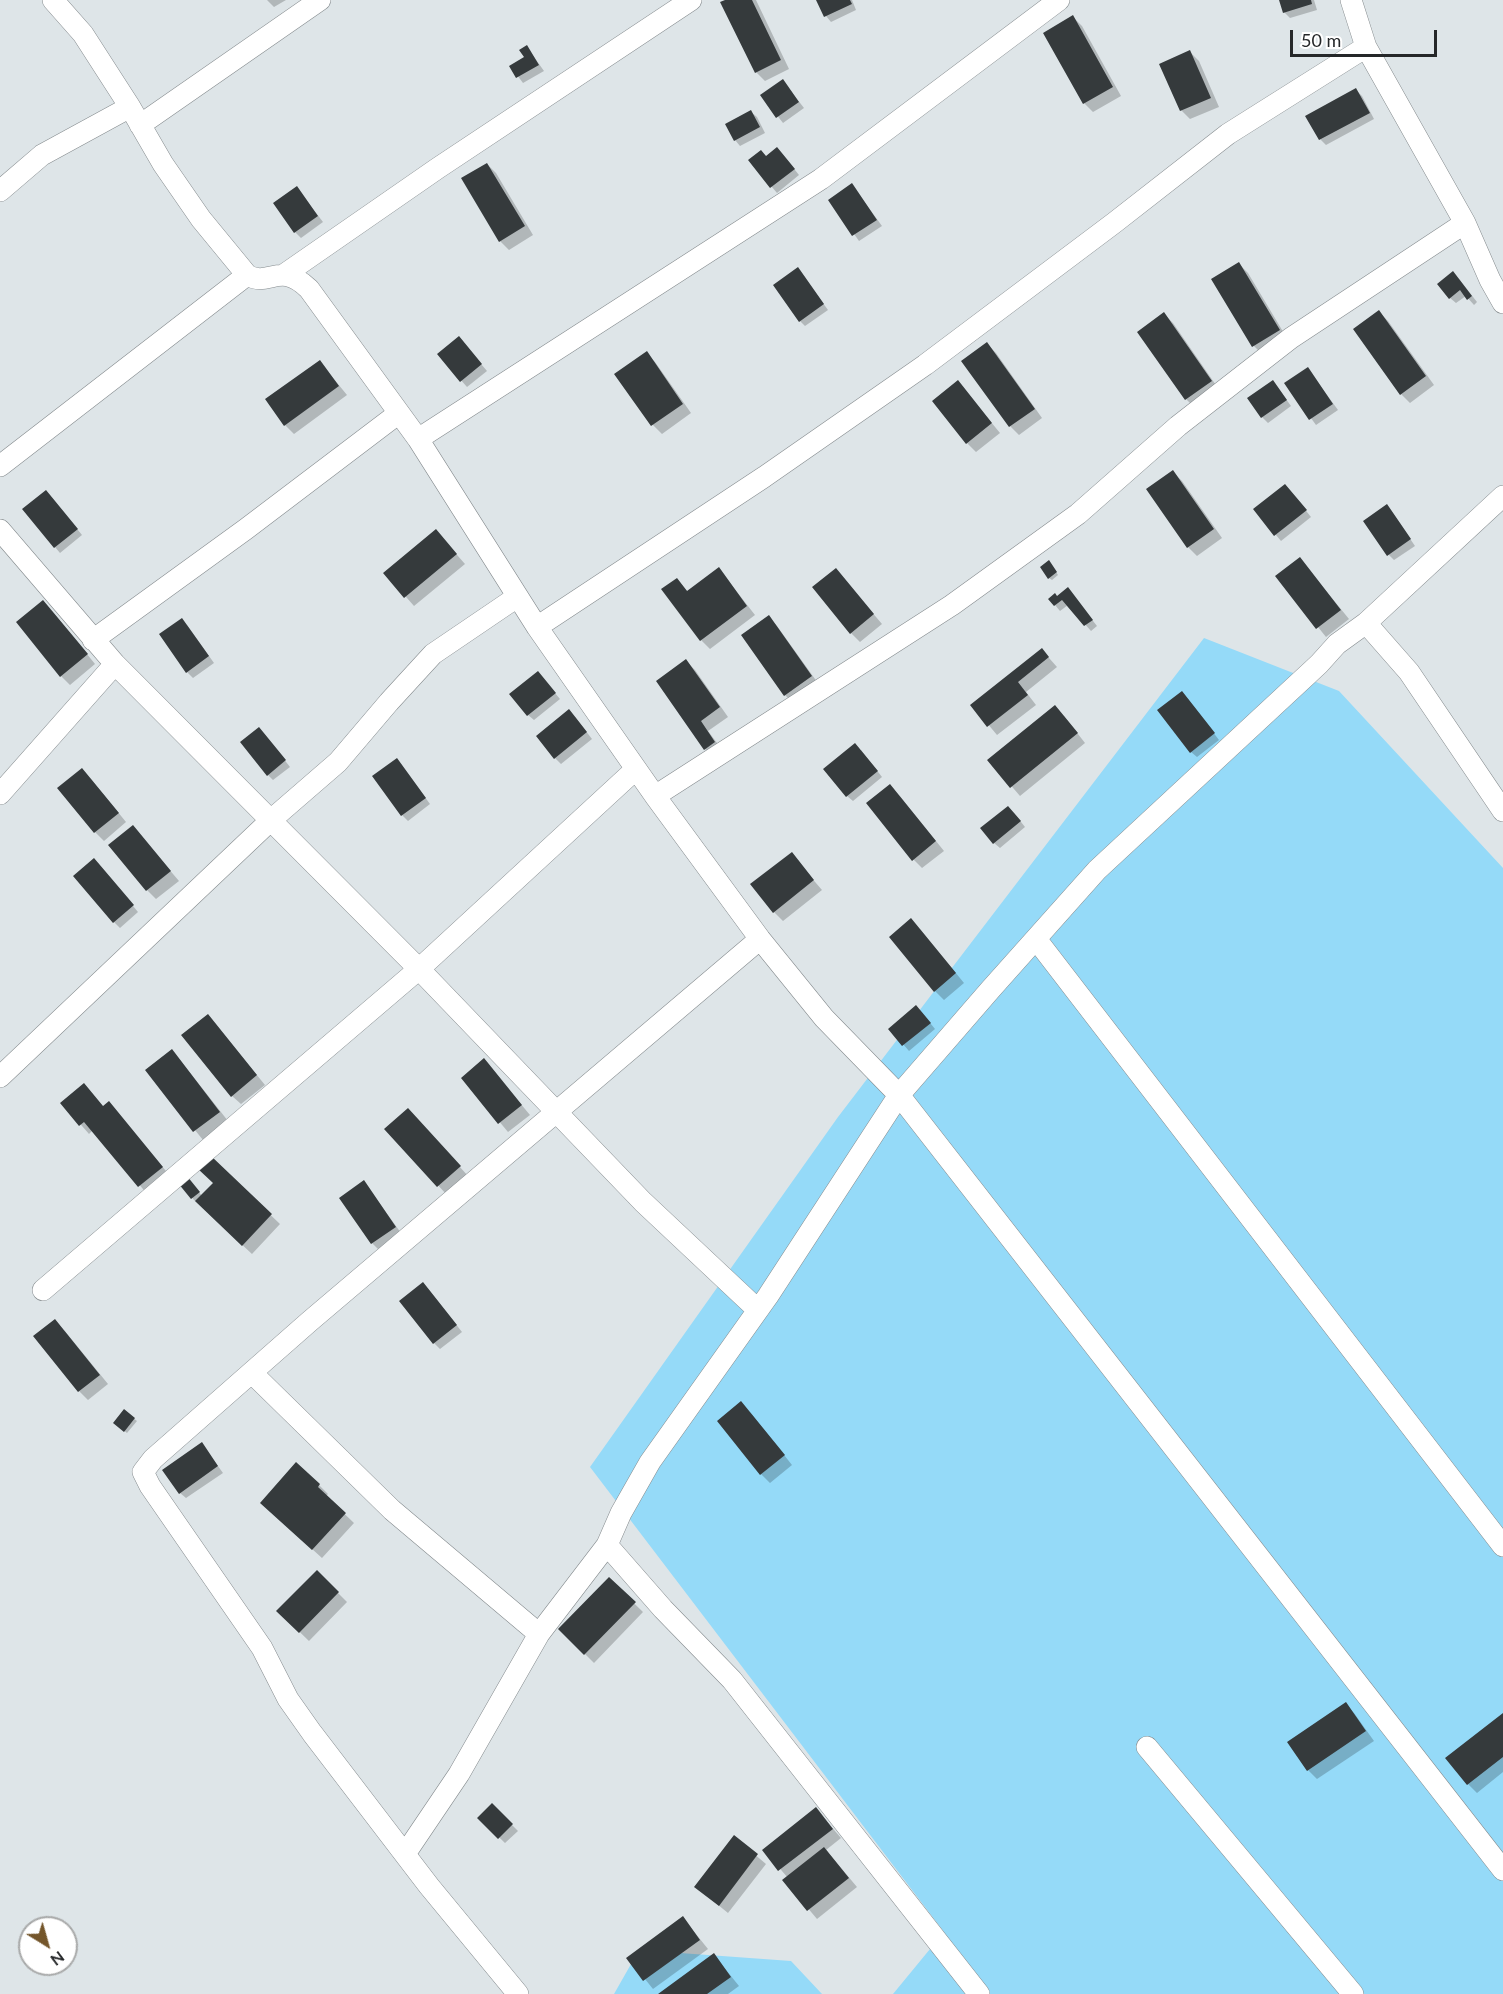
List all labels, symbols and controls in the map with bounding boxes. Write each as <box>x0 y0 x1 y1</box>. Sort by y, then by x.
scale bar <box>1293 18 1440 56</box>
text: 50 m <box>1301 29 1341 51</box>
north arrow <box>18 1916 78 1976</box>
text: N <box>47 1948 69 1970</box>

